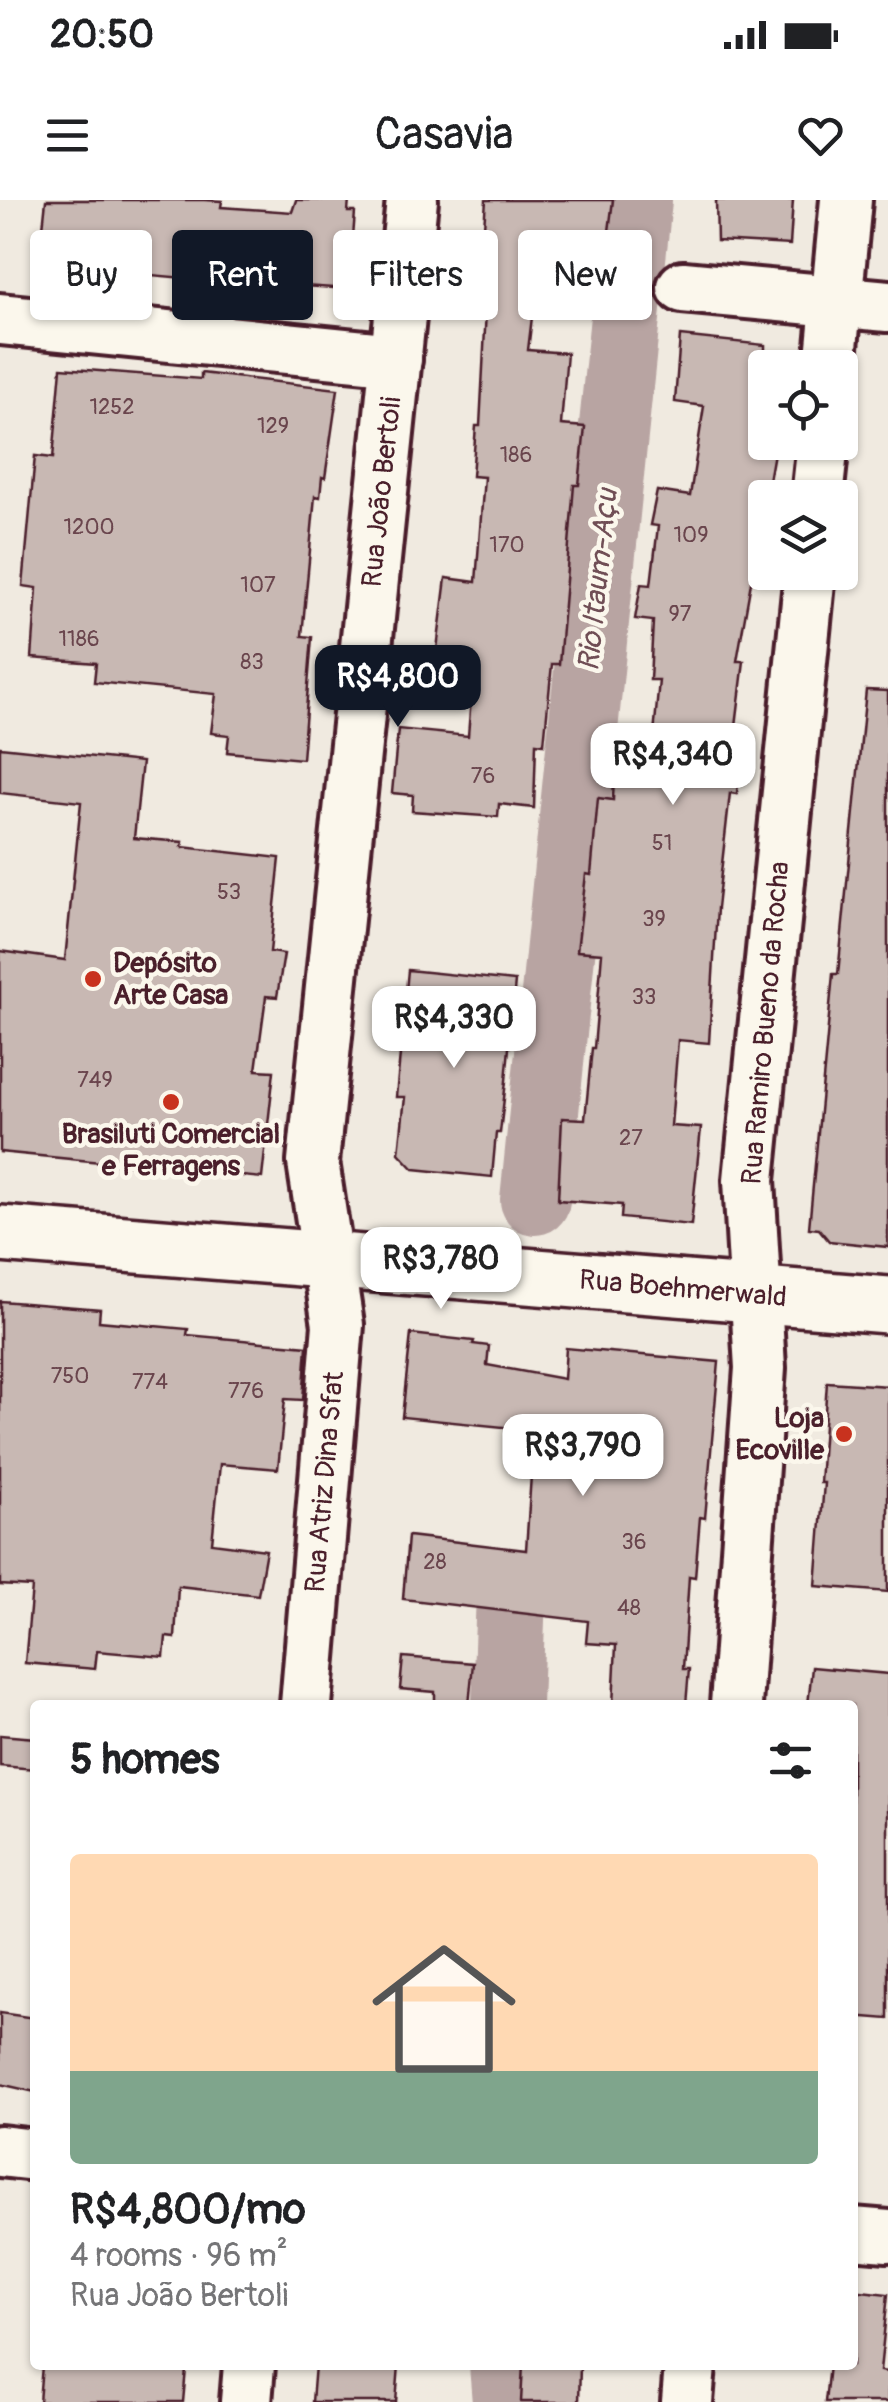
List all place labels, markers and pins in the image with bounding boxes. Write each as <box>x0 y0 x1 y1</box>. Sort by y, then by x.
pin: R$4,800 <box>306 645 490 730</box>
pin: R$4,340 <box>581 723 765 808</box>
place label: Depósito Arte Casa <box>113 946 228 1013</box>
marker: Depósito Arte Casa <box>82 968 104 990</box>
pin: R$4,330 <box>362 986 546 1071</box>
marker: Brasiluti Comercial e Ferragens <box>160 1091 182 1113</box>
place label: Brasiluti Comercial e Ferragens <box>62 1117 280 1184</box>
pin: R$3,780 <box>349 1227 533 1312</box>
place label: Loja Ecoville <box>735 1401 825 1468</box>
pin: R$3,790 <box>491 1414 675 1499</box>
marker: Loja Ecoville <box>833 1423 855 1445</box>

